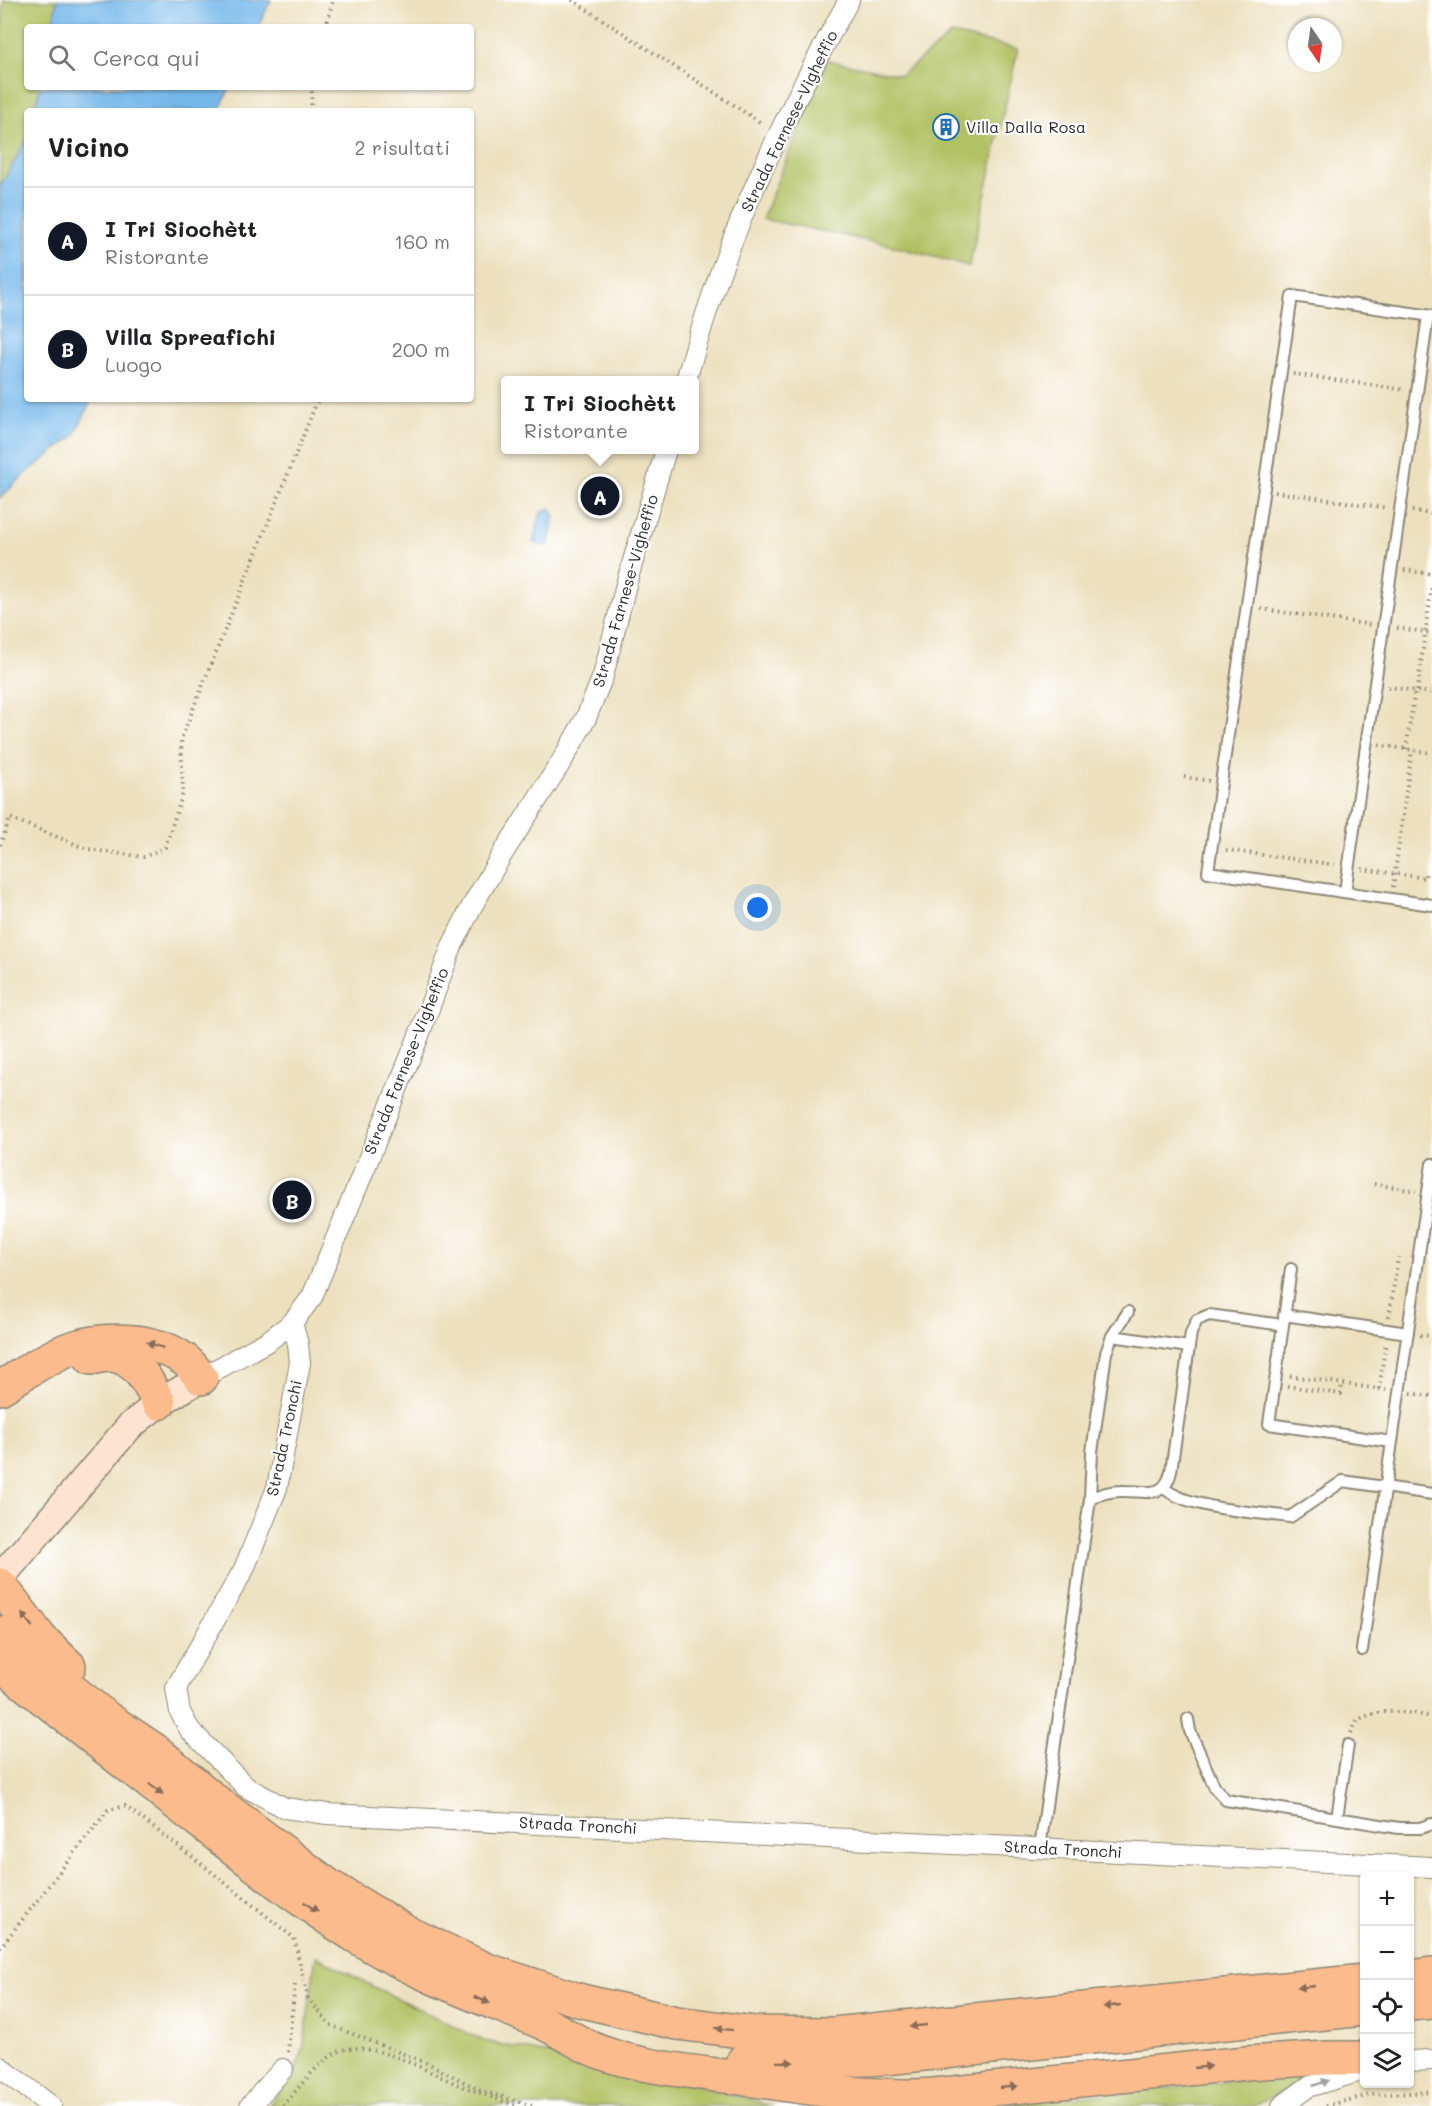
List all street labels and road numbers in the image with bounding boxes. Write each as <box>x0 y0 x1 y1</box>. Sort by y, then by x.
street label: Strada Farnese-Vigheffio <box>735 26 842 215</box>
street label: Strada Farnese-Vigheffio <box>587 492 662 690</box>
street label: Strada Farnese-Vigheffio <box>358 964 453 1157</box>
street label: Strada Tronchi <box>261 1378 306 1498</box>
street label: Strada Tronchi <box>519 1811 637 1838</box>
street label: Strada Tronchi <box>1004 1835 1122 1862</box>

